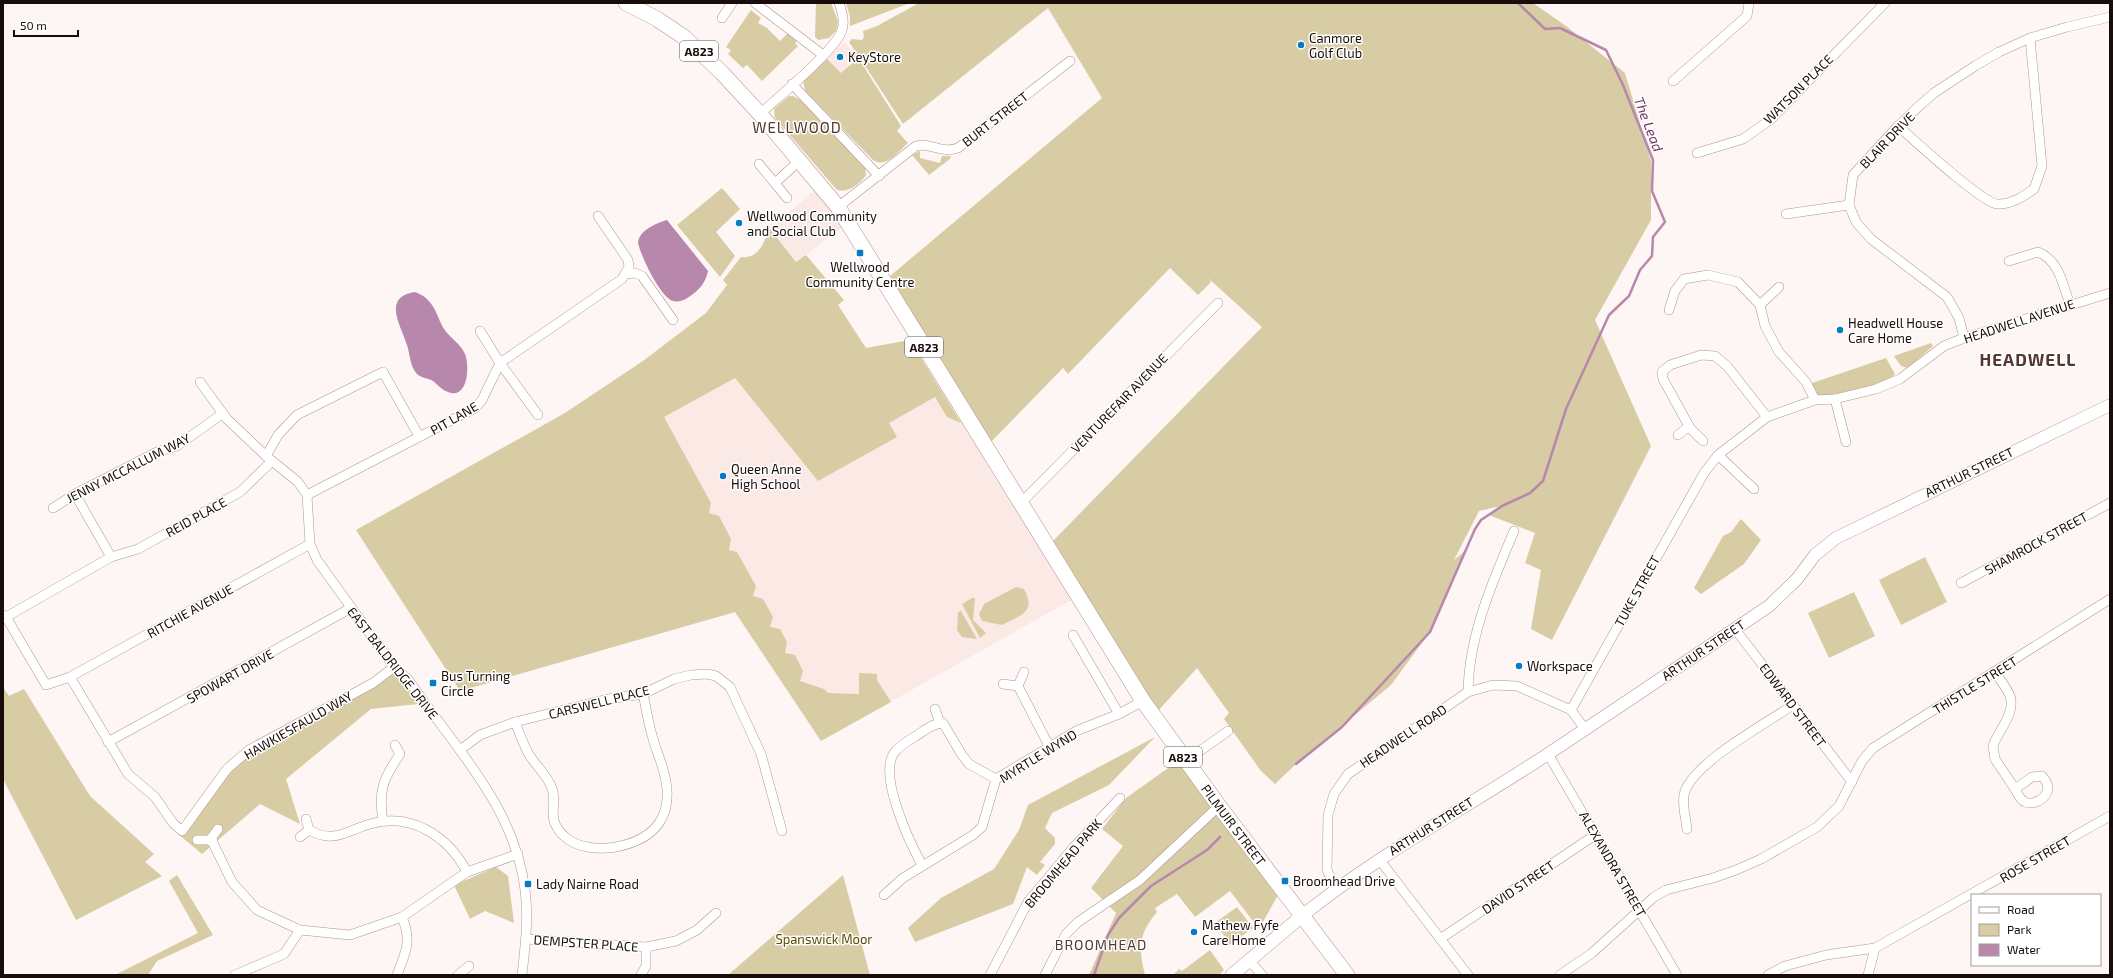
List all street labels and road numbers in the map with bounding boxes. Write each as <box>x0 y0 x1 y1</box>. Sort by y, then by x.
road number: A823 <box>680 41 718 61</box>
street label: WATSON PLACE <box>1760 51 1836 127</box>
street label: BURT STREET <box>959 88 1032 150</box>
street label: BLAIR DRIVE <box>1856 108 1918 172</box>
street label: HEADWELL AVENUE <box>1961 295 2077 347</box>
road number: A823 <box>905 337 943 357</box>
street label: VENTUREFAIR AVENUE <box>1067 350 1171 456</box>
street label: PIT LANE <box>427 398 481 438</box>
street label: JENNY MCCALLUM WAY <box>63 430 193 506</box>
street label: ARTHUR STREET <box>1922 443 2016 500</box>
street label: REID PLACE <box>163 494 229 540</box>
street label: SHAMROCK STREET <box>1982 508 2091 578</box>
street label: TUKE STREET <box>1611 552 1663 629</box>
street label: RITCHIE AVENUE <box>144 581 236 641</box>
street label: EAST BALDRIDGE DRIVE <box>344 604 442 722</box>
street label: ARTHUR STREET <box>1658 616 1748 684</box>
street label: SPOWART DRIVE <box>184 645 276 707</box>
street label: THISTLE STREET <box>1930 652 2020 717</box>
street label: EDWARD STREET <box>1756 660 1830 750</box>
street label: CARSWELL PLACE <box>547 682 651 722</box>
street label: HAWKIESFAULD WAY <box>241 687 356 763</box>
street label: HEADWELL ROAD <box>1356 701 1450 771</box>
street label: MYRTLE WYND <box>996 726 1080 786</box>
road number: A823 <box>1164 747 1202 767</box>
street label: PILMUIR STREET <box>1198 781 1269 869</box>
street label: ARTHUR STREET <box>1386 793 1477 858</box>
street label: ALEXANDRA STREET <box>1576 808 1650 920</box>
street label: BROOMHEAD PARK <box>1021 815 1105 911</box>
street label: ROSE STREET <box>1997 832 2074 886</box>
street label: DAVID STREET <box>1479 857 1558 917</box>
street label: DEMPSTER PLACE <box>533 931 639 955</box>

